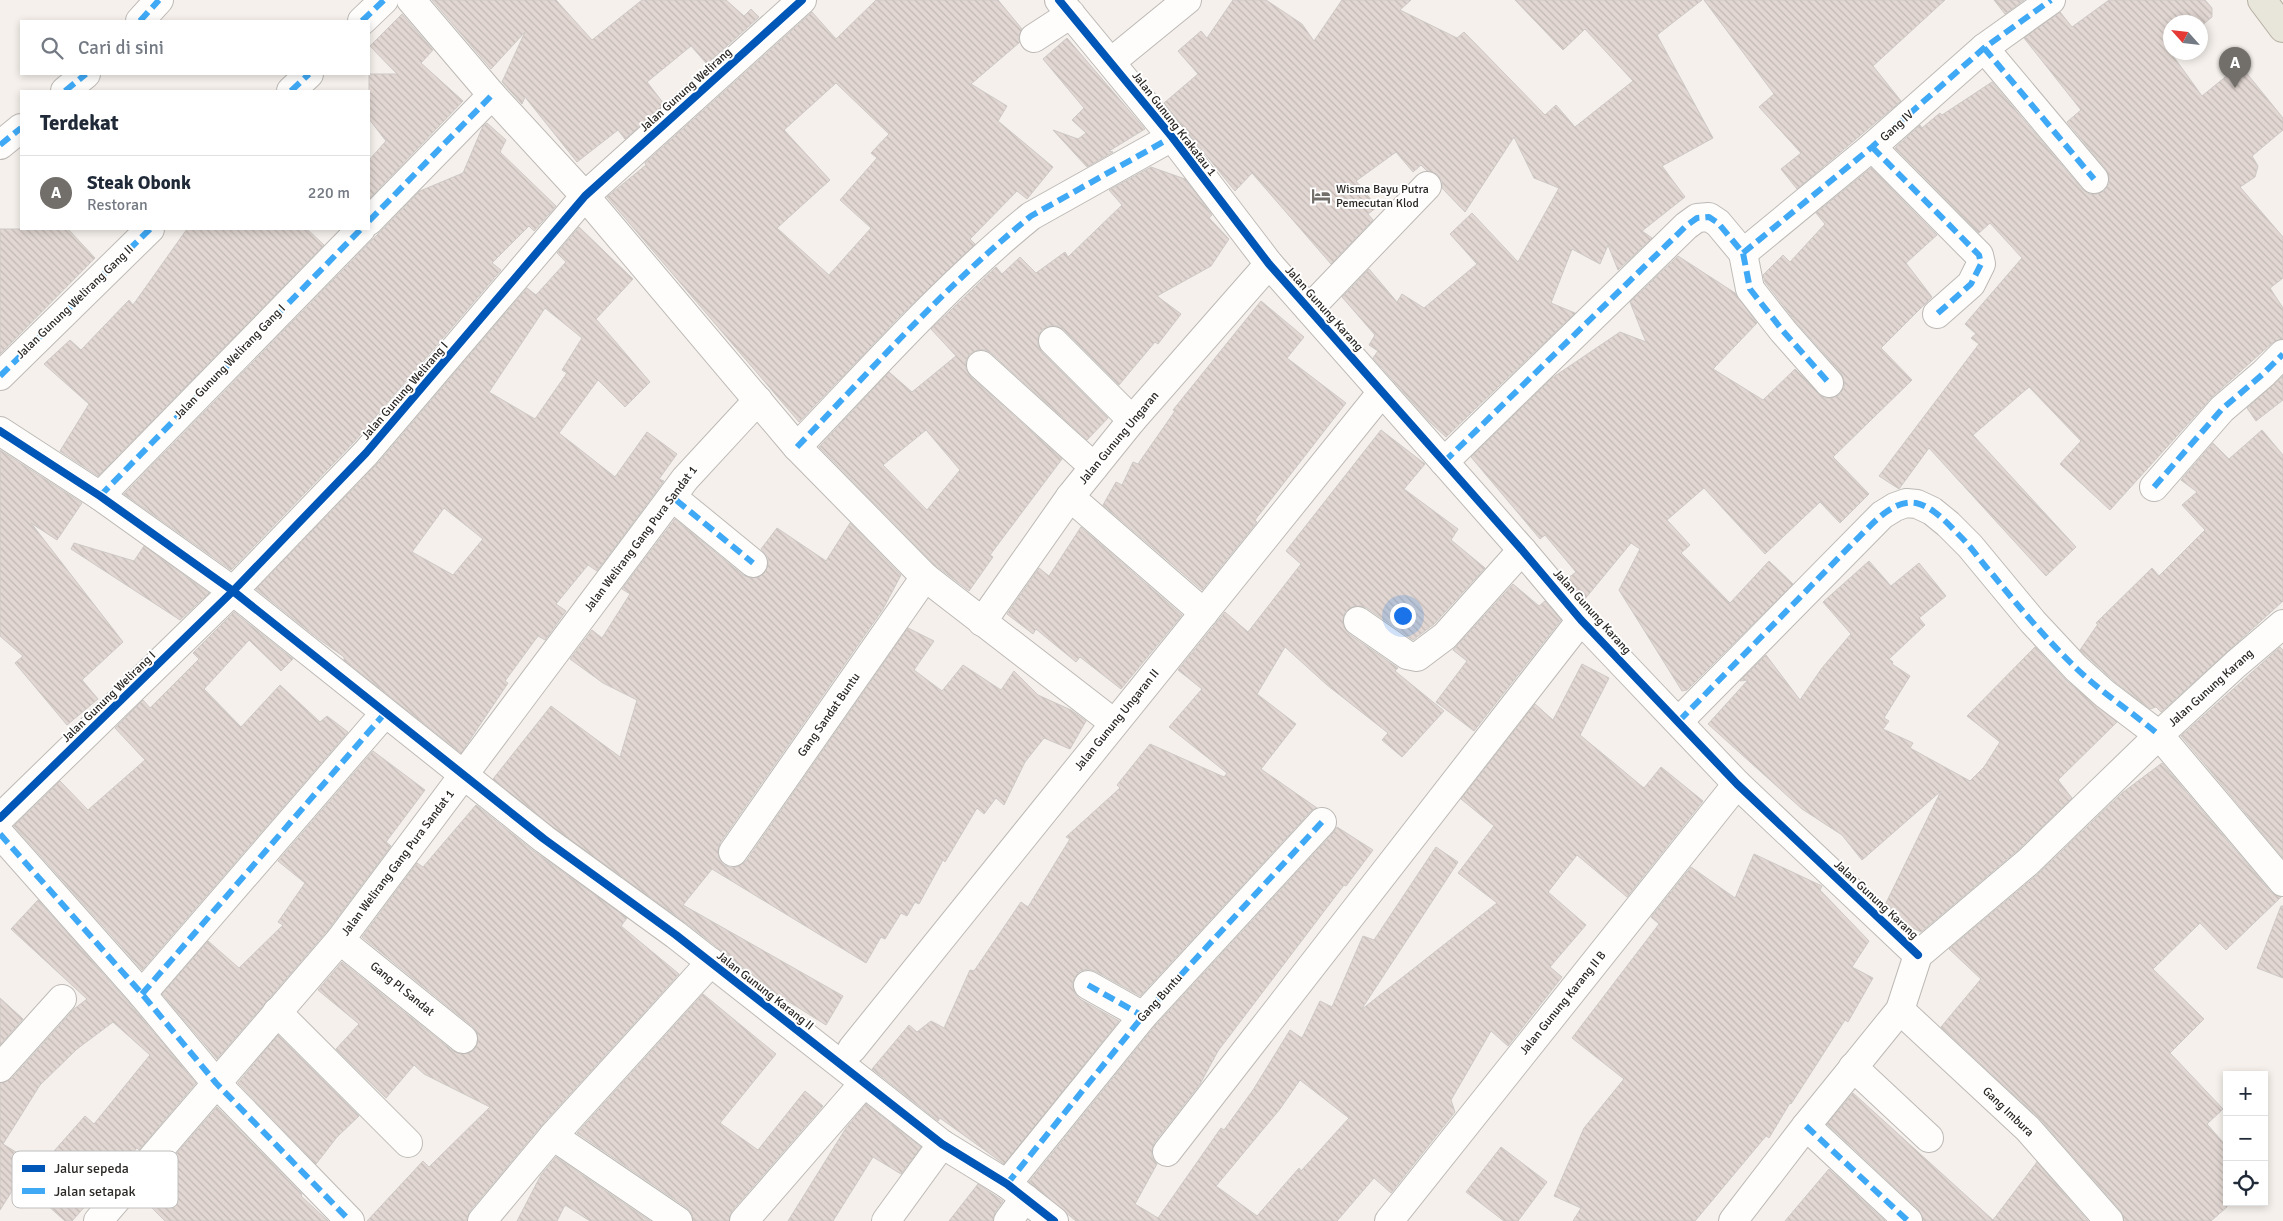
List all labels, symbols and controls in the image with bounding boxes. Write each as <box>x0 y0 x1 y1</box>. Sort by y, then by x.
north arrow <box>2163 15 2208 60</box>
search box <box>20 20 370 75</box>
icon: search <box>38 34 66 62</box>
text: Cari di sini <box>78 36 164 60</box>
street label: Jalan Gunung Welirang <box>637 45 735 135</box>
pin: A <box>2219 47 2251 88</box>
street label: Jalan Gunung Krakatau 1 <box>1129 69 1219 179</box>
street label: Gang IV <box>1877 107 1917 145</box>
text: Terdekat <box>40 110 119 136</box>
text: Steak Obonk <box>87 171 191 195</box>
place label: Wisma Bayu Putra Pemecutan Klod <box>1336 182 1429 211</box>
text: A <box>51 183 61 203</box>
text: 220 m <box>308 183 350 203</box>
hotel icon: Wisma Bayu Putra Pemecutan Klod <box>1310 185 1332 207</box>
text: Restoran <box>87 195 148 215</box>
street label: Jalan Gunung Welirang Gang II <box>13 242 137 362</box>
street label: Jalan Gunung Karang <box>1282 263 1366 355</box>
street label: Jalan Gunung Welirang Gang I <box>171 301 289 423</box>
street label: Jalan Gunung Welirang I <box>358 339 452 443</box>
street label: Jalan Gunung Ungaran <box>1076 388 1162 488</box>
street label: Jalan Welirang Gang Pura Sandat 1 <box>581 463 701 615</box>
street label: Jalan Gunung Karang <box>1550 566 1634 658</box>
your location <box>1390 603 1416 629</box>
street label: Jalan Gunung Karang <box>2165 646 2257 730</box>
street label: Jalan Gunung Welirang I <box>59 648 159 746</box>
street label: Jalan Gunung Ungaran II <box>1071 666 1163 774</box>
street label: Gang Sandat Buntu <box>794 670 864 760</box>
street label: Jalan Welirang Gang Pura Sandat 1 <box>338 787 458 939</box>
street label: Jalan Gunung Karang <box>1831 857 1921 943</box>
street label: Jalan Gunung Karang II <box>713 948 817 1034</box>
street label: Jalan Gunung Karang II B <box>1517 948 1609 1058</box>
street label: Gang Pl Sandat <box>367 959 437 1019</box>
street label: Gang Buntu <box>1134 971 1186 1025</box>
map controls <box>2223 1071 2268 1206</box>
button: + <box>2223 1071 2268 1116</box>
street label: Gang Imbura <box>1979 1084 2037 1140</box>
button: − <box>2223 1116 2268 1161</box>
legend <box>12 1151 178 1208</box>
text: Jalur sepeda <box>54 1160 129 1177</box>
button: locate <box>2223 1161 2268 1206</box>
text: Jalan setapak <box>54 1183 136 1200</box>

